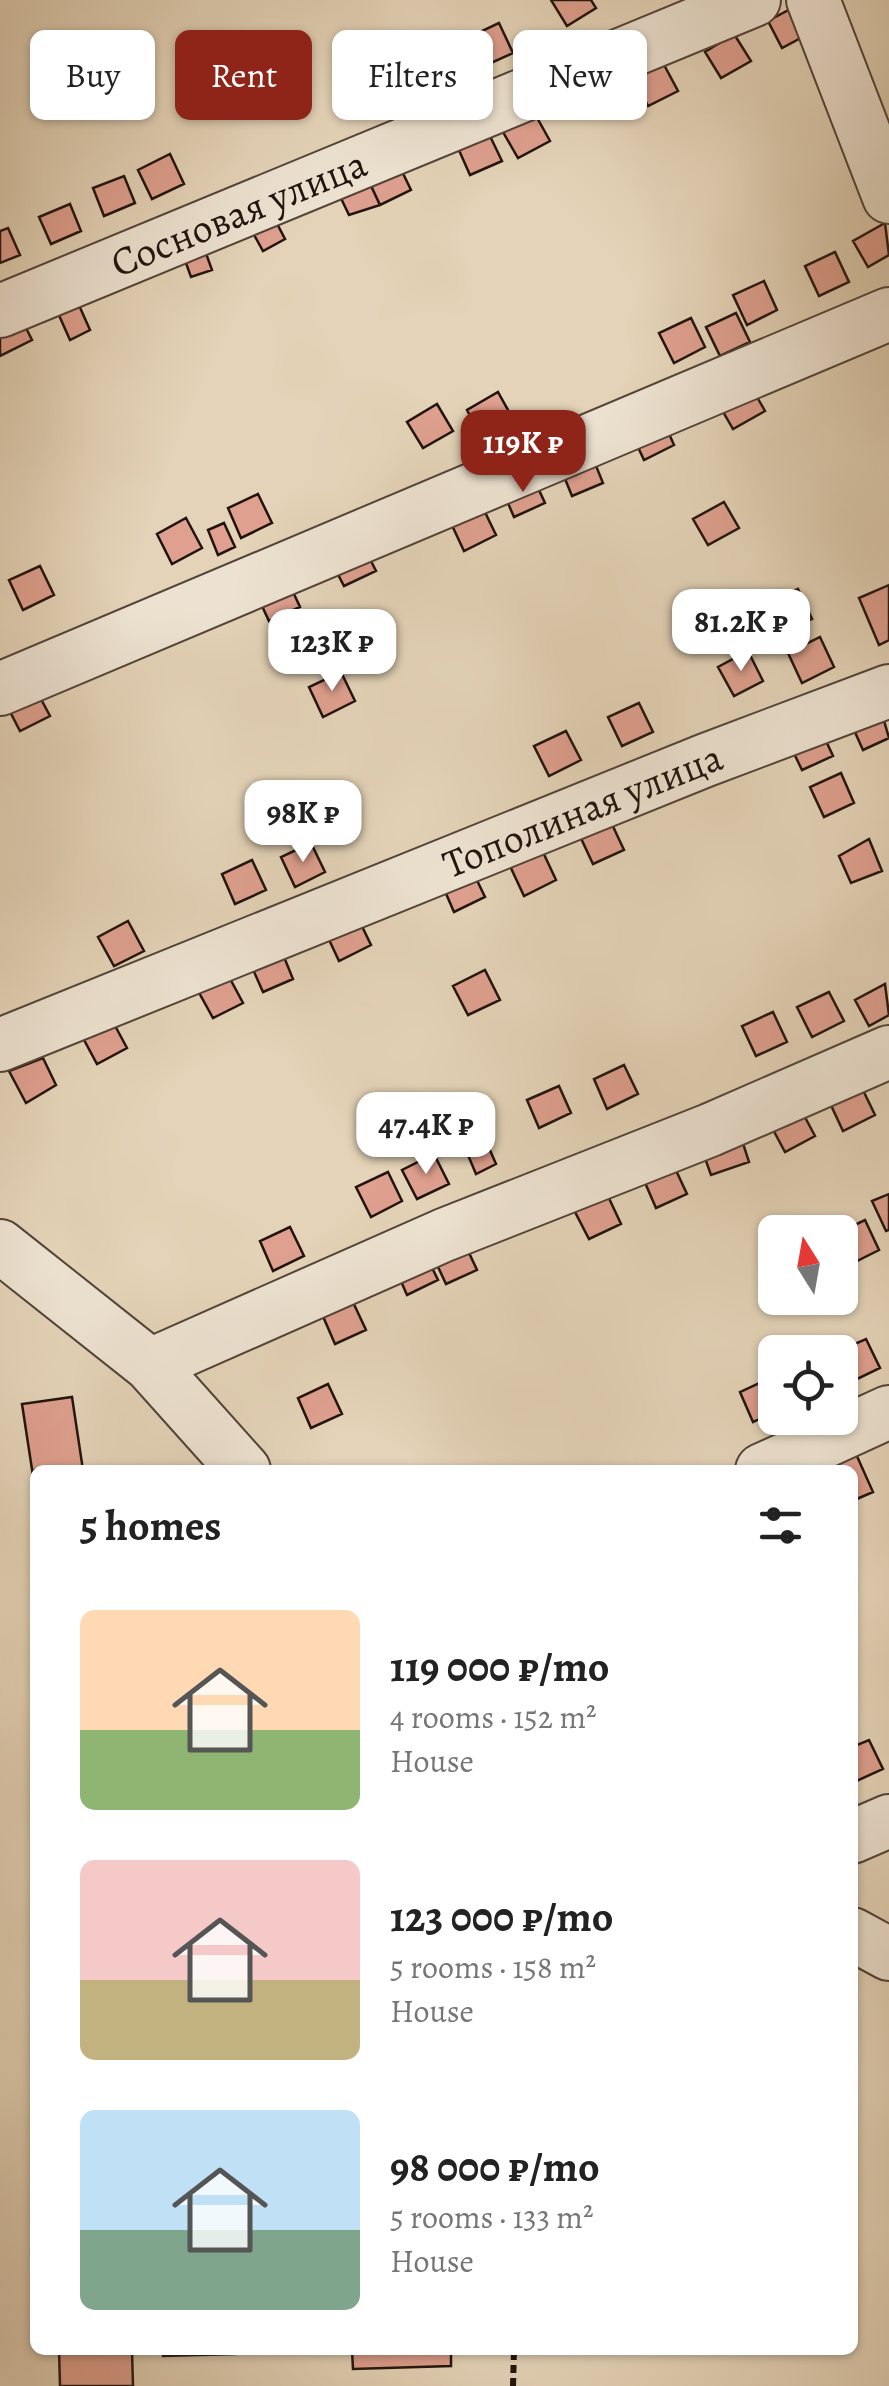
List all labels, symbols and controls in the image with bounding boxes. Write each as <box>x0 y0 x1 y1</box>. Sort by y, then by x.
chip: Buy <box>30 30 155 120</box>
chip: Rent <box>175 30 312 120</box>
chip: Filters <box>332 30 493 120</box>
chip: New <box>513 30 647 120</box>
street label: Сосновая улица <box>102 135 375 290</box>
pin: 119K ₽ <box>442 410 604 495</box>
text: 119K ₽ <box>483 420 563 464</box>
pin: 81.2K ₽ <box>649 589 833 674</box>
text: 81.2K ₽ <box>694 599 788 643</box>
pin: 123K ₽ <box>251 609 413 694</box>
text: 123K ₽ <box>290 619 374 663</box>
street label: Тополиная улица <box>434 729 730 891</box>
pin: 98K ₽ <box>233 780 373 865</box>
text: 98K ₽ <box>266 790 340 834</box>
pin: 47.4K ₽ <box>334 1092 518 1177</box>
text: 47.4K ₽ <box>378 1102 474 1146</box>
north arrow <box>758 1215 858 1315</box>
map controls <box>758 1215 858 1435</box>
button: locate <box>758 1335 858 1435</box>
text: 5 homes <box>80 1497 221 1554</box>
icon: filters <box>753 1498 808 1553</box>
text: 119 000 ₽/mo <box>390 1638 610 1695</box>
icon: home <box>160 1650 280 1770</box>
text: 4 rooms · 152 m² <box>390 1695 597 1739</box>
text: House <box>390 1739 474 1783</box>
text: 123 000 ₽/mo <box>390 1888 613 1945</box>
icon: home <box>160 1900 280 2020</box>
text: 5 rooms · 158 m² <box>390 1945 596 1989</box>
text: House <box>390 1989 474 2033</box>
text: 98 000 ₽/mo <box>390 2138 600 2195</box>
icon: home <box>160 2150 280 2270</box>
text: 5 rooms · 133 m² <box>390 2195 593 2239</box>
text: House <box>390 2239 474 2283</box>

